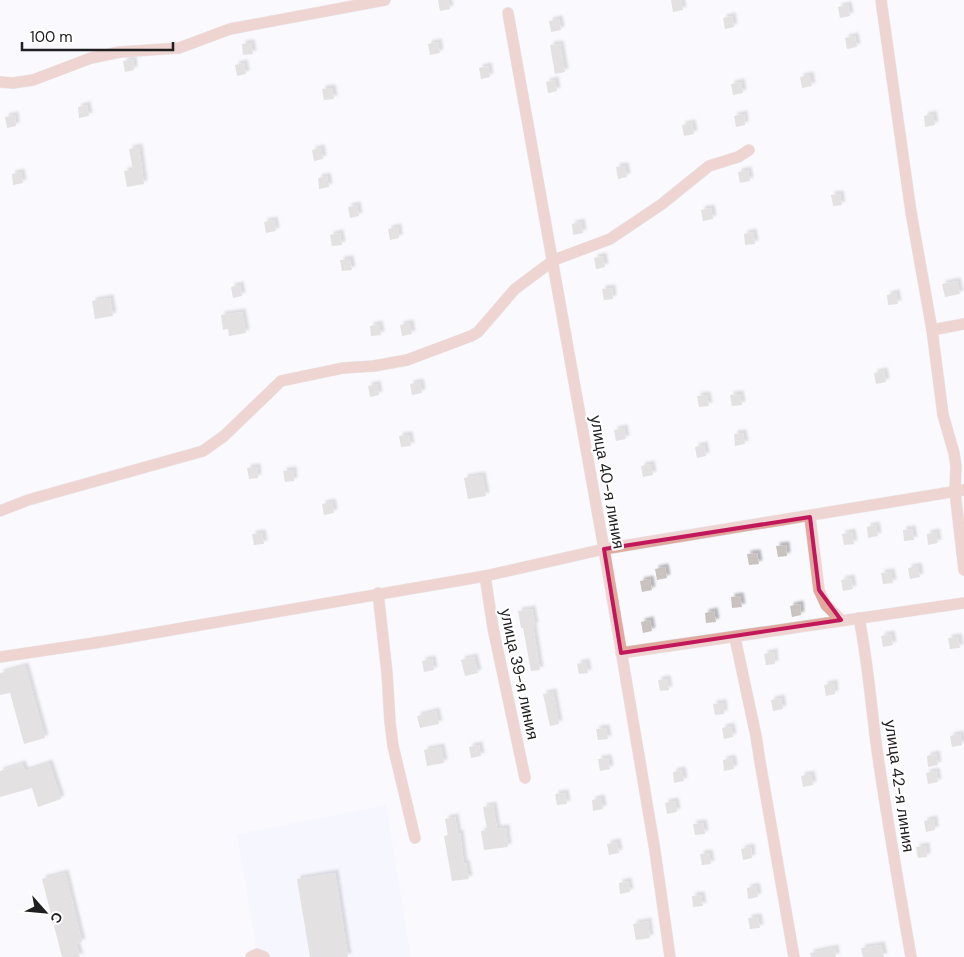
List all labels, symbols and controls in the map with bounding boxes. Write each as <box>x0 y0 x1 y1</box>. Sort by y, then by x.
scale bar <box>22 20 174 52</box>
text: 100 m <box>30 27 73 47</box>
street label: улица 40-я линия <box>585 414 630 550</box>
street label: улица 39-я линия <box>495 607 544 742</box>
street label: улица 42-я линия <box>880 719 919 854</box>
north arrow <box>20 887 70 937</box>
text: С <box>46 909 67 926</box>

